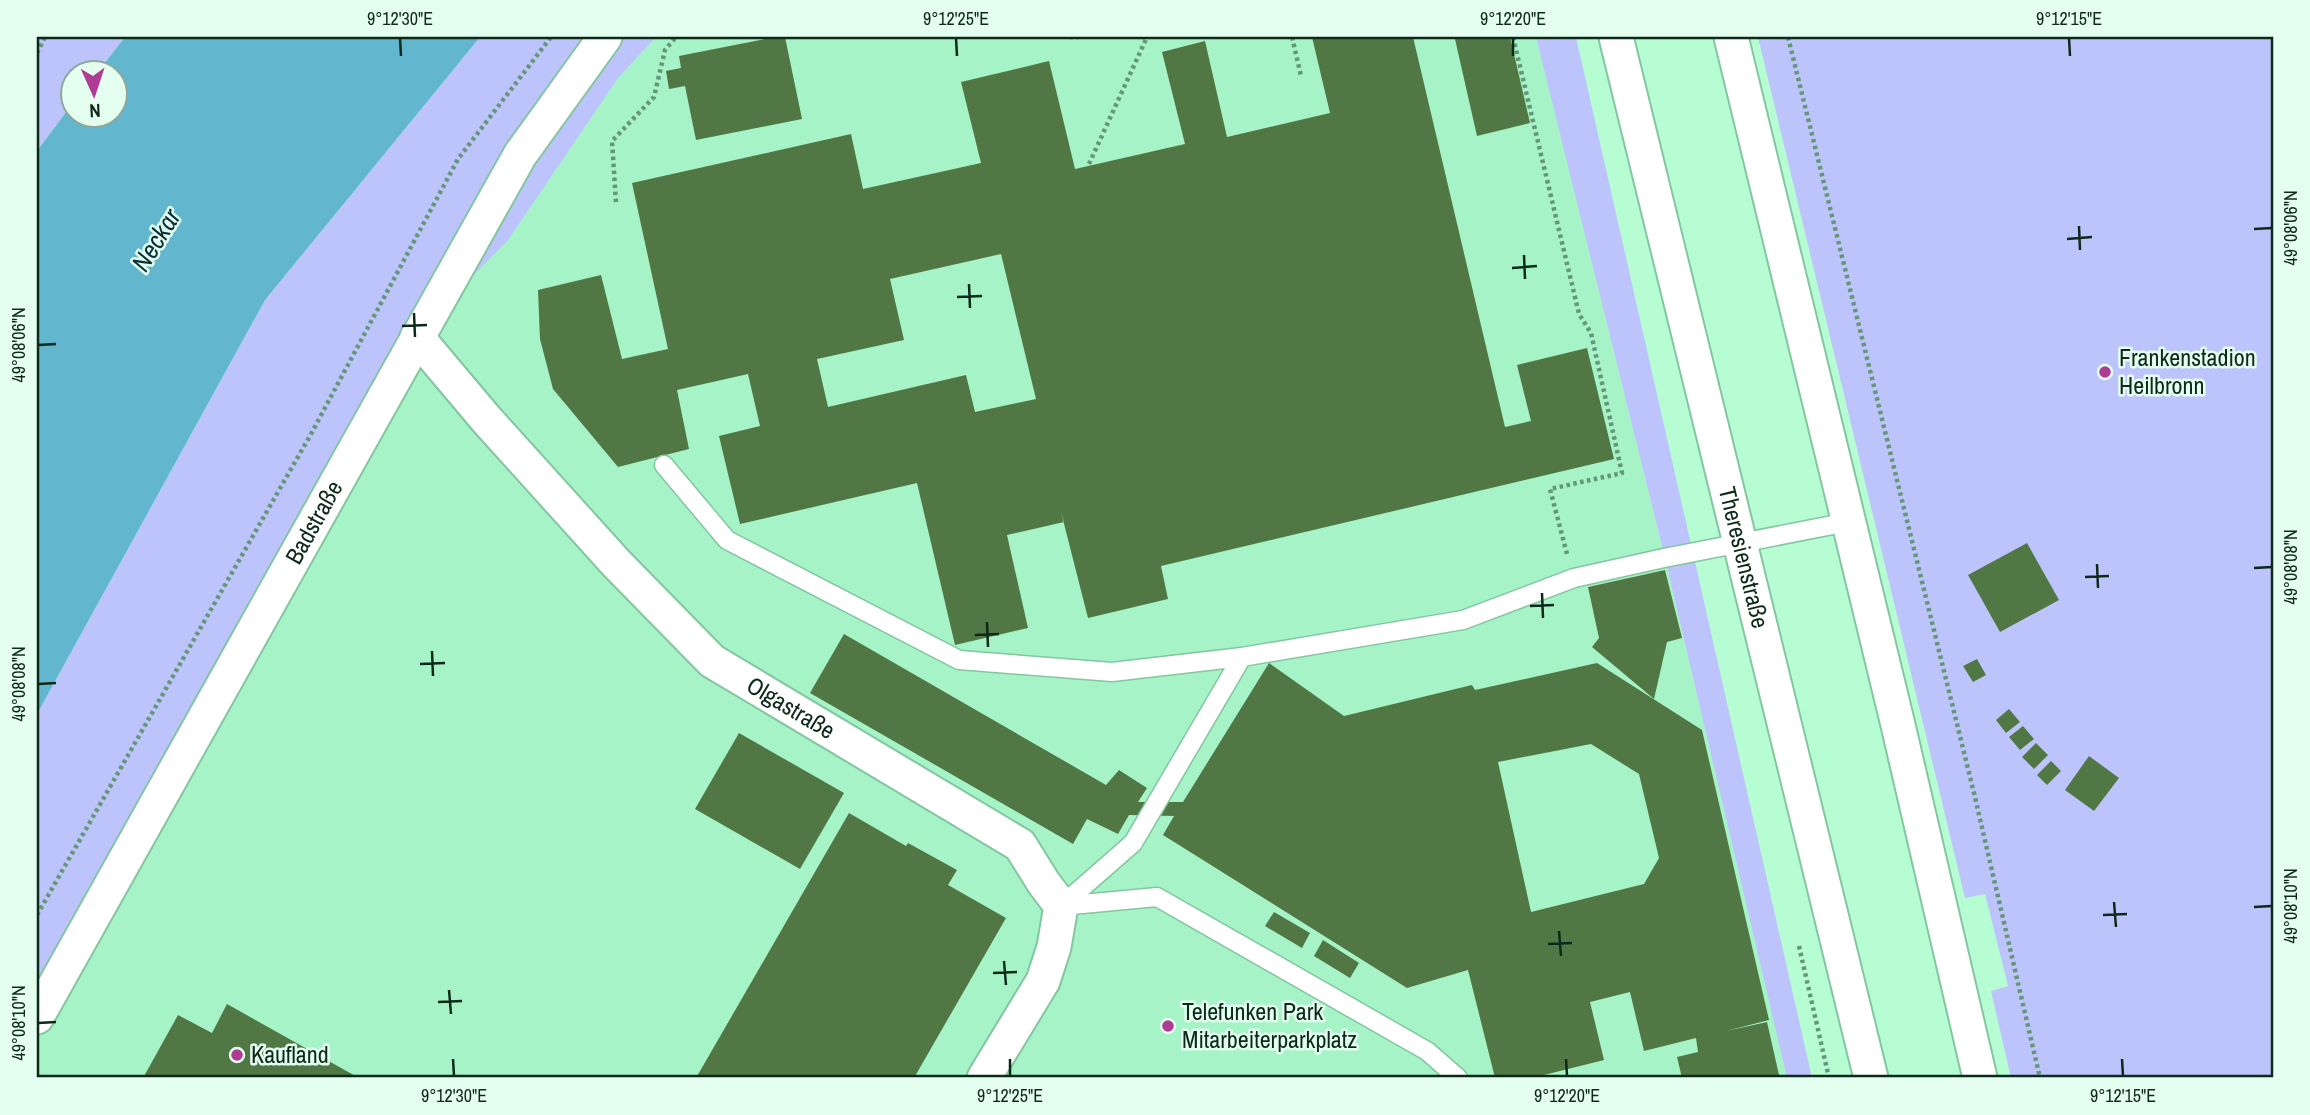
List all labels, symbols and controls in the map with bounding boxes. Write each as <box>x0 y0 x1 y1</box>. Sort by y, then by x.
text: 9°12'30"E <box>367 6 433 31</box>
text: 9°12'25"E <box>923 6 989 31</box>
text: 9°12'20"E <box>1480 6 1546 31</box>
text: 9°12'15"E <box>2036 6 2102 31</box>
north arrow <box>60 60 130 130</box>
text: N <box>89 98 101 124</box>
text: 49°08'06"N <box>2278 190 2303 266</box>
water label: Neckar <box>123 201 189 278</box>
text: 49°08'06"N <box>6 307 31 383</box>
place label: Frankenstadion Heilbronn <box>2119 341 2256 401</box>
marker: Frankenstadion Heilbronn <box>2097 364 2113 380</box>
street label: Badstraße <box>277 474 349 569</box>
street label: Theresienstraße <box>1712 483 1777 631</box>
text: 49°08'08"N <box>2278 529 2303 605</box>
text: 49°08'08"N <box>6 646 31 722</box>
street label: Olgastraße <box>741 668 841 746</box>
text: 49°08'10"N <box>2278 868 2303 944</box>
text: 49°08'10"N <box>6 985 31 1061</box>
place label: Telefunken Park Mitarbeiterparkplatz <box>1182 995 1357 1055</box>
marker: Telefunken Park Mitarbeiterparkplatz <box>1160 1018 1176 1034</box>
place label: Kaufland <box>251 1038 329 1070</box>
marker: Kaufland <box>229 1047 245 1063</box>
text: 9°12'30"E <box>421 1083 487 1108</box>
text: 9°12'25"E <box>977 1083 1043 1108</box>
text: 9°12'20"E <box>1534 1083 1600 1108</box>
text: 9°12'15"E <box>2090 1083 2156 1108</box>

